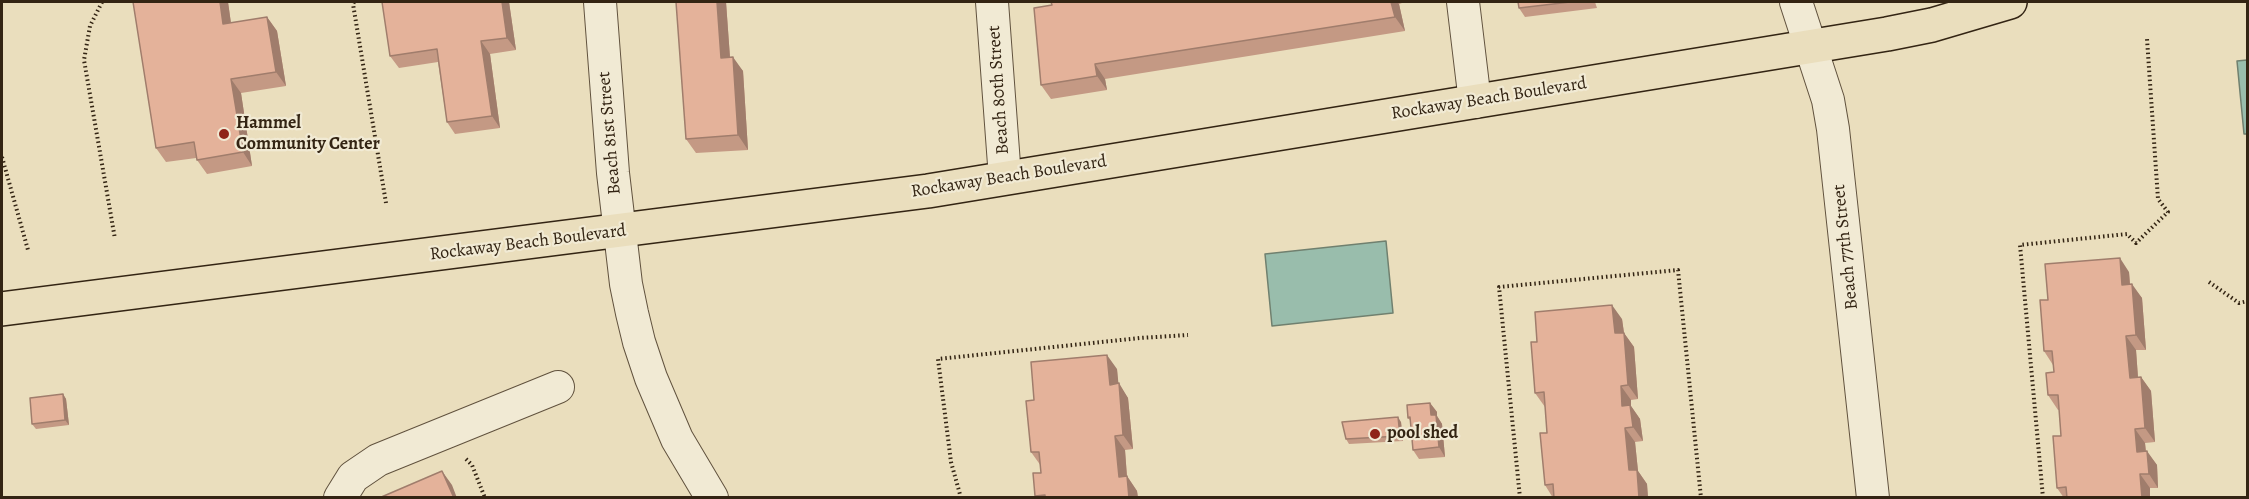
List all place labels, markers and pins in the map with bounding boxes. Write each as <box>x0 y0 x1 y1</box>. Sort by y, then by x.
place label: Hammel Community Center <box>236 113 380 156</box>
marker: Hammel Community Center <box>217 127 231 141</box>
place label: pool shed <box>1387 423 1458 445</box>
marker: pool shed <box>1368 427 1382 441</box>

